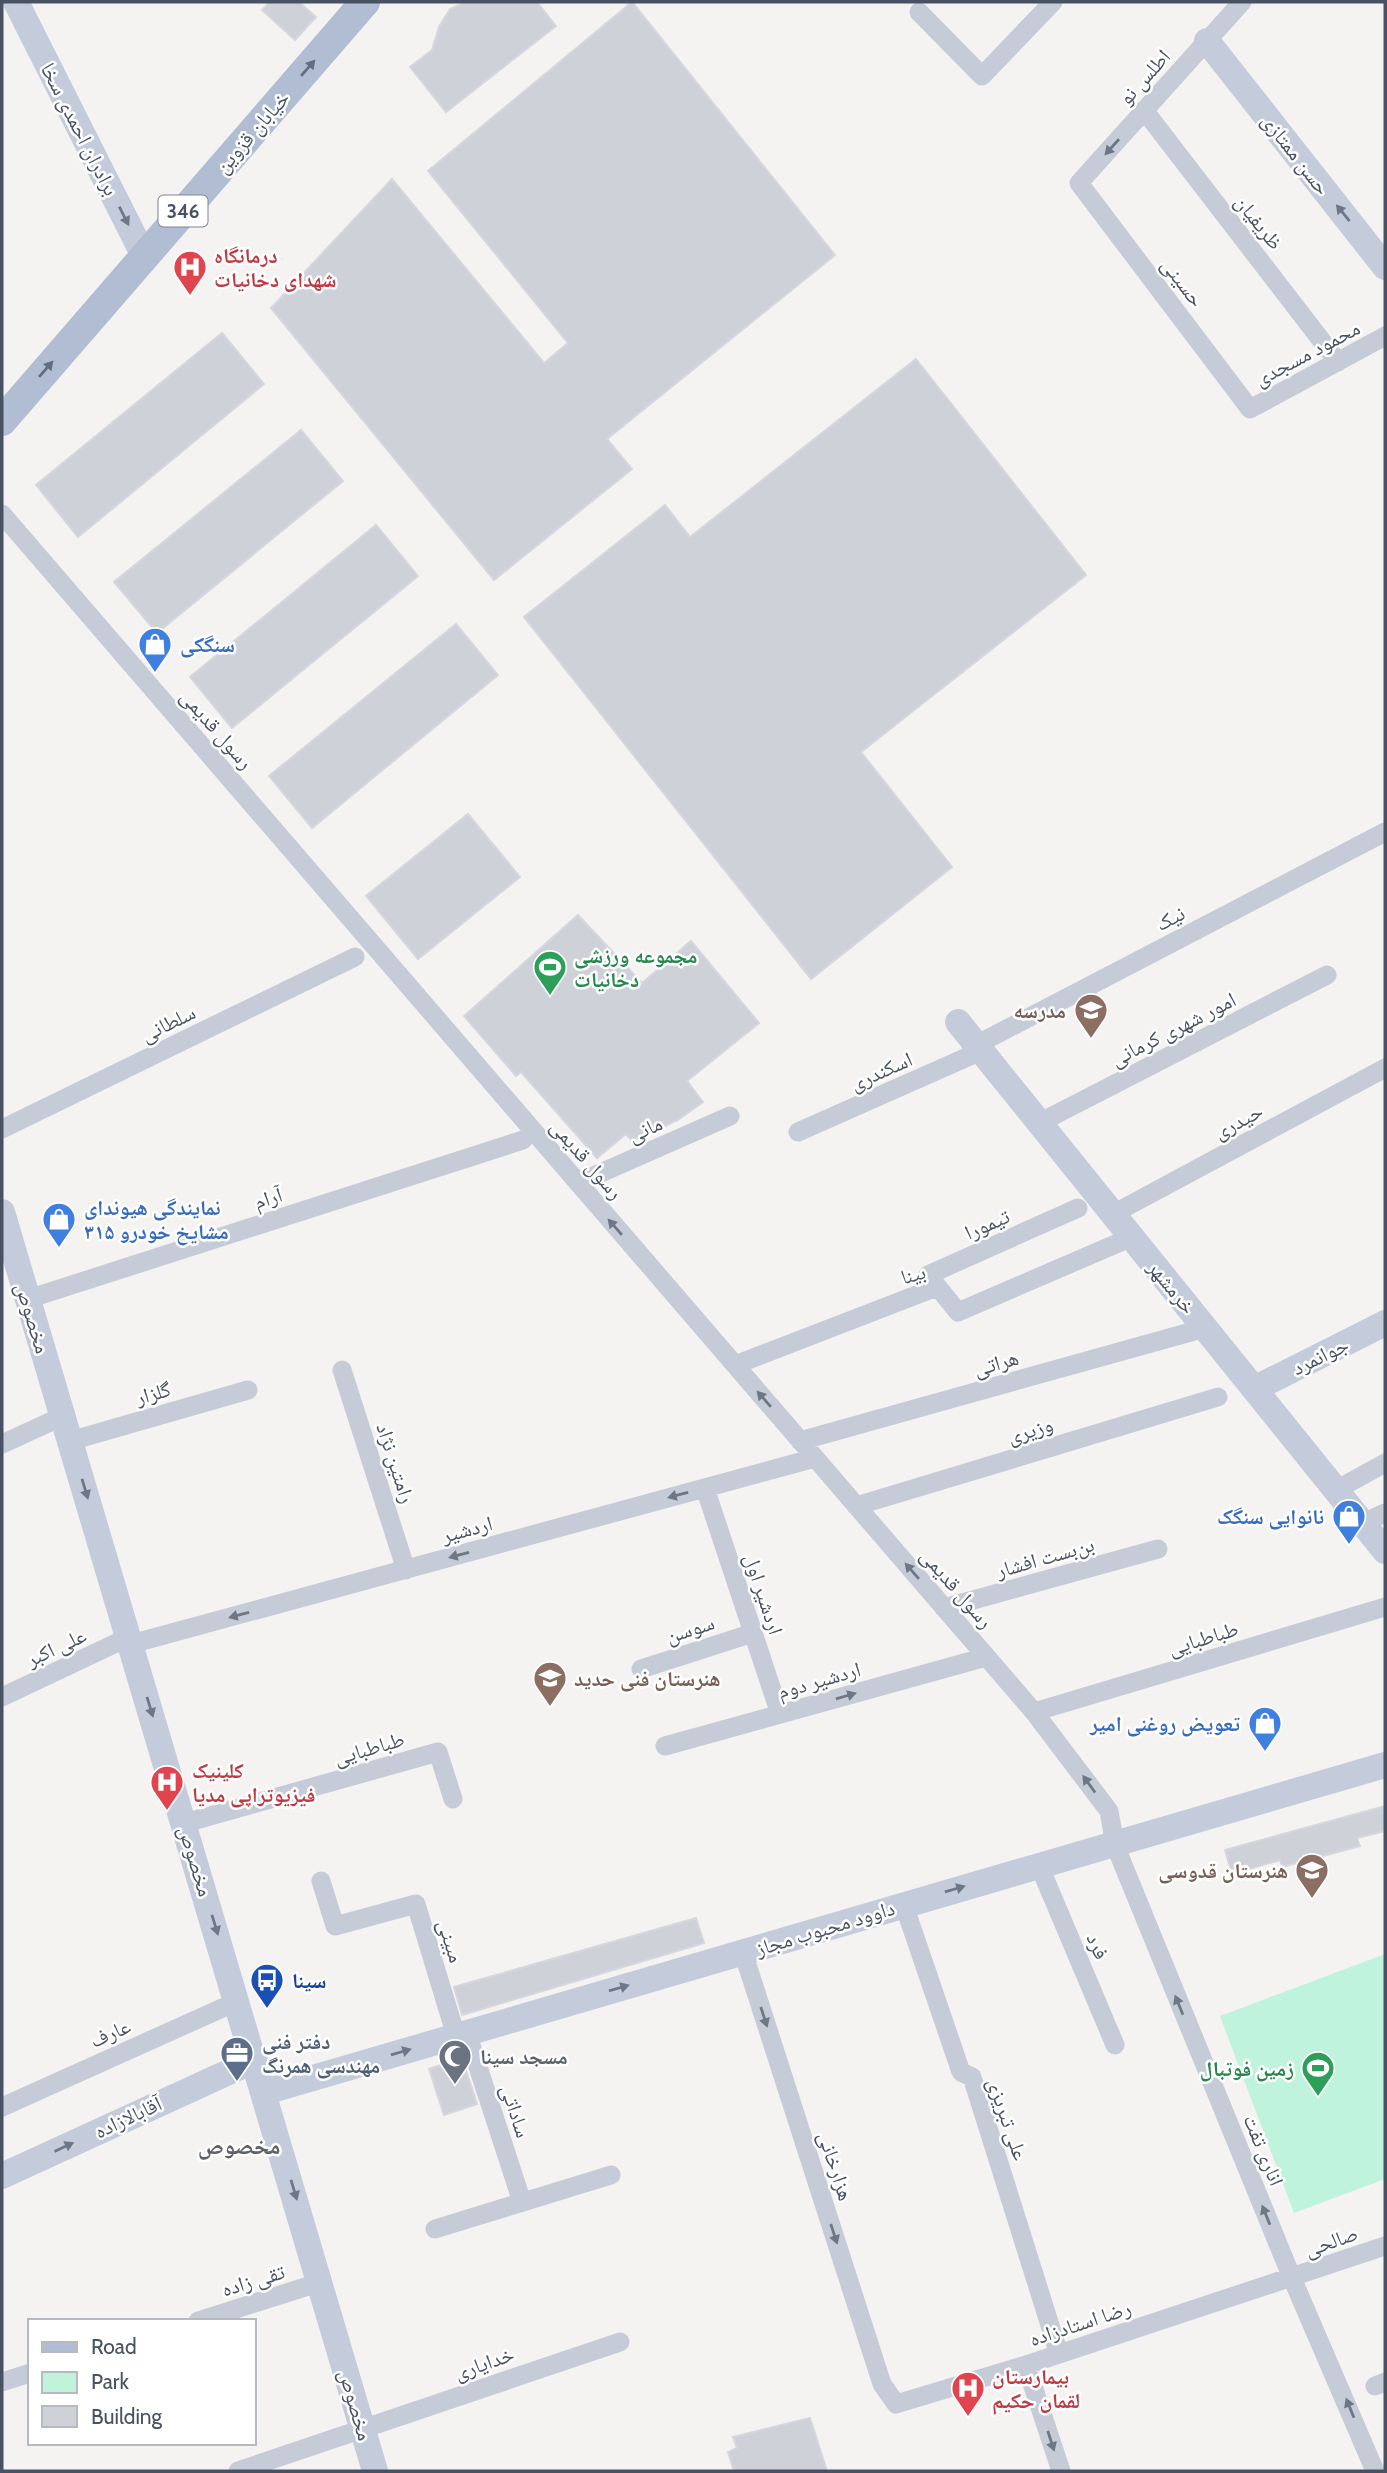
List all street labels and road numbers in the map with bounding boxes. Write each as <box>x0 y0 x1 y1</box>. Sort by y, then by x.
street label: اطلس نو <box>1113 44 1176 110</box>
street label: برادران احمدی سخا <box>36 58 124 200</box>
street label: خیابان قزوین <box>209 86 295 179</box>
street label: حسن ممتازی <box>1256 108 1336 200</box>
street label: ظریفیان <box>1230 190 1288 254</box>
road number: 346 <box>158 196 208 226</box>
street label: حسینی <box>1156 252 1210 312</box>
street label: محمود مسجدی <box>1250 315 1364 391</box>
street label: رسول قدیمی <box>175 684 259 775</box>
street label: نیک <box>1151 900 1189 936</box>
street label: امور شهری کرمانی <box>1106 987 1240 1072</box>
street label: سلطانی <box>137 999 200 1048</box>
street label: اسکندری <box>846 1046 916 1096</box>
street label: حیدری <box>1209 1098 1267 1144</box>
street label: مانی <box>624 1110 667 1148</box>
street label: رسول قدیمی <box>545 1114 629 1205</box>
street label: آرام <box>251 1182 287 1216</box>
street label: تیمورا <box>961 1203 1013 1245</box>
street label: خرمشهر <box>1142 1254 1201 1319</box>
street label: بینا <box>898 1259 928 1289</box>
street label: مخصوص <box>9 1280 56 1357</box>
street label: جوانمرد <box>1288 1332 1352 1380</box>
street label: هراتی <box>971 1345 1022 1382</box>
street label: گلزار <box>132 1376 174 1410</box>
street label: وزیری <box>1004 1411 1056 1449</box>
street label: رامتین نژاد <box>370 1420 421 1507</box>
street label: اردشیر <box>438 1510 495 1548</box>
street label: بن‌بست افشار <box>992 1531 1097 1584</box>
street label: رسول قدیمی <box>915 1543 999 1634</box>
street label: اردشیر اول <box>739 1550 789 1638</box>
street label: سوسن <box>662 1609 718 1650</box>
street label: طباطبایی <box>1165 1615 1241 1661</box>
street label: علی اکبر <box>21 1622 91 1673</box>
street label: اردشیر دوم <box>775 1656 864 1706</box>
street label: طباطبایی <box>331 1726 407 1771</box>
street label: مخصوص <box>172 1823 219 1900</box>
street label: داوود محبوب مجاز <box>751 1895 898 1961</box>
street label: مبینی <box>432 1916 469 1966</box>
street label: فرد <box>1081 1929 1115 1963</box>
street label: عارف <box>86 2013 135 2053</box>
street label: علی تبریزی <box>981 2075 1034 2164</box>
street label: ساداتی <box>495 2081 536 2141</box>
street label: آقابالازاده <box>90 2090 166 2143</box>
street label: اناری تفت <box>1238 2111 1290 2189</box>
street label: هزارخانی <box>812 2128 859 2204</box>
street label: صالحی <box>1301 2220 1361 2263</box>
street label: تقی زاده <box>218 2259 288 2302</box>
street label: رضا استادزاده <box>1026 2295 1134 2351</box>
street label: خدایاری <box>451 2341 517 2385</box>
street label: مخصوص <box>333 2367 378 2444</box>

